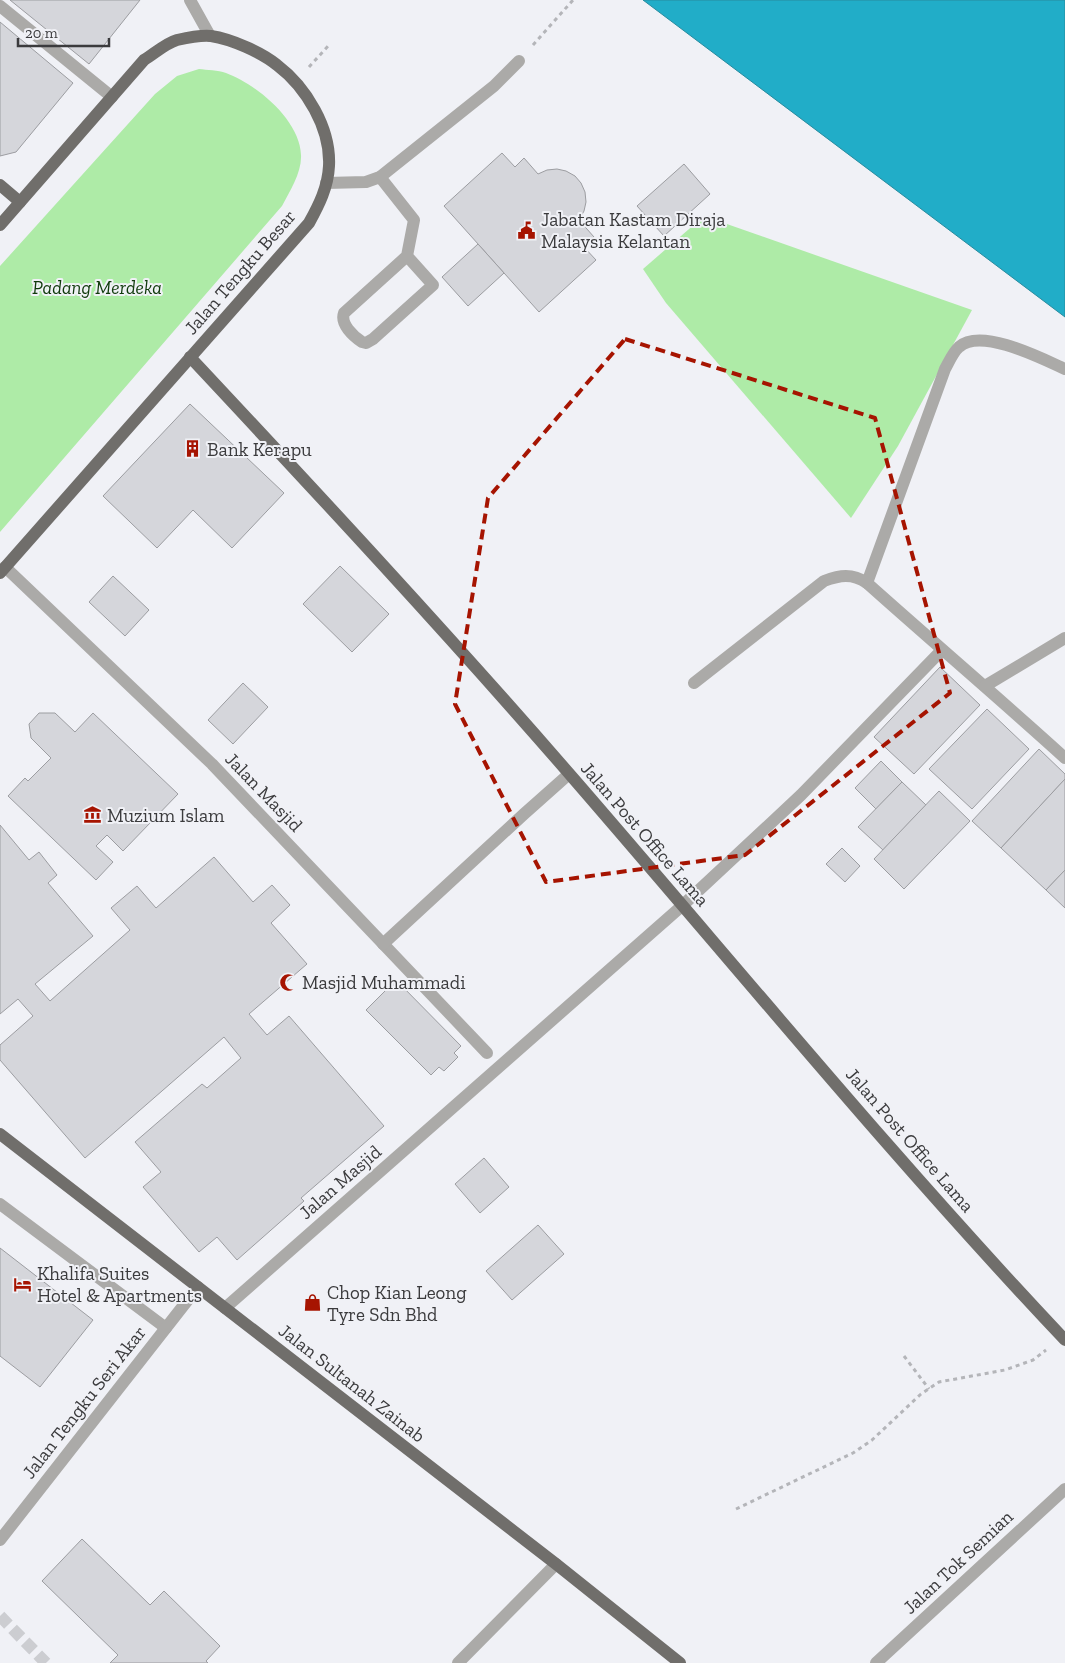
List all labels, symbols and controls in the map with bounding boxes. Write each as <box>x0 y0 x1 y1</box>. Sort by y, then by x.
scale bar <box>18 15 109 47</box>
text: 20 m <box>25 24 58 42</box>
street label: Jalan Tengku Besar <box>180 205 301 339</box>
place label: Jabatan Kastam Diraja Malaysia Kelantan <box>541 208 726 253</box>
public building icon: Jabatan Kastam Diraja Malaysia Kelantan <box>517 220 537 240</box>
park label: Padang Merdeka <box>32 276 162 299</box>
place label: Bank Kerapu <box>207 438 312 461</box>
building icon: Bank Kerapu <box>183 439 203 459</box>
street label: Jalan Masjid <box>221 748 308 837</box>
street label: Jalan Post Office Lama <box>576 757 714 911</box>
place label: Muzium Islam <box>107 804 225 827</box>
museum icon: Muzium Islam <box>83 805 103 825</box>
place label: Masjid Muhammadi <box>302 971 466 994</box>
mosque icon: Masjid Muhammadi <box>278 972 298 992</box>
street label: Jalan Post Office Lama <box>841 1063 979 1217</box>
street label: Jalan Masjid <box>294 1140 386 1224</box>
place label: Khalifa Suites Hotel & Apartments <box>37 1262 202 1307</box>
hotel icon: Khalifa Suites Hotel & Apartments <box>13 1274 33 1294</box>
place label: Chop Kian Leong Tyre Sdn Bhd <box>327 1281 467 1326</box>
shop icon: Chop Kian Leong Tyre Sdn Bhd <box>303 1293 323 1313</box>
street label: Jalan Sultanah Zainab <box>274 1319 430 1447</box>
street label: Jalan Tengku Seri Akar <box>17 1321 151 1483</box>
street label: Jalan Tok Semian <box>898 1505 1018 1619</box>

